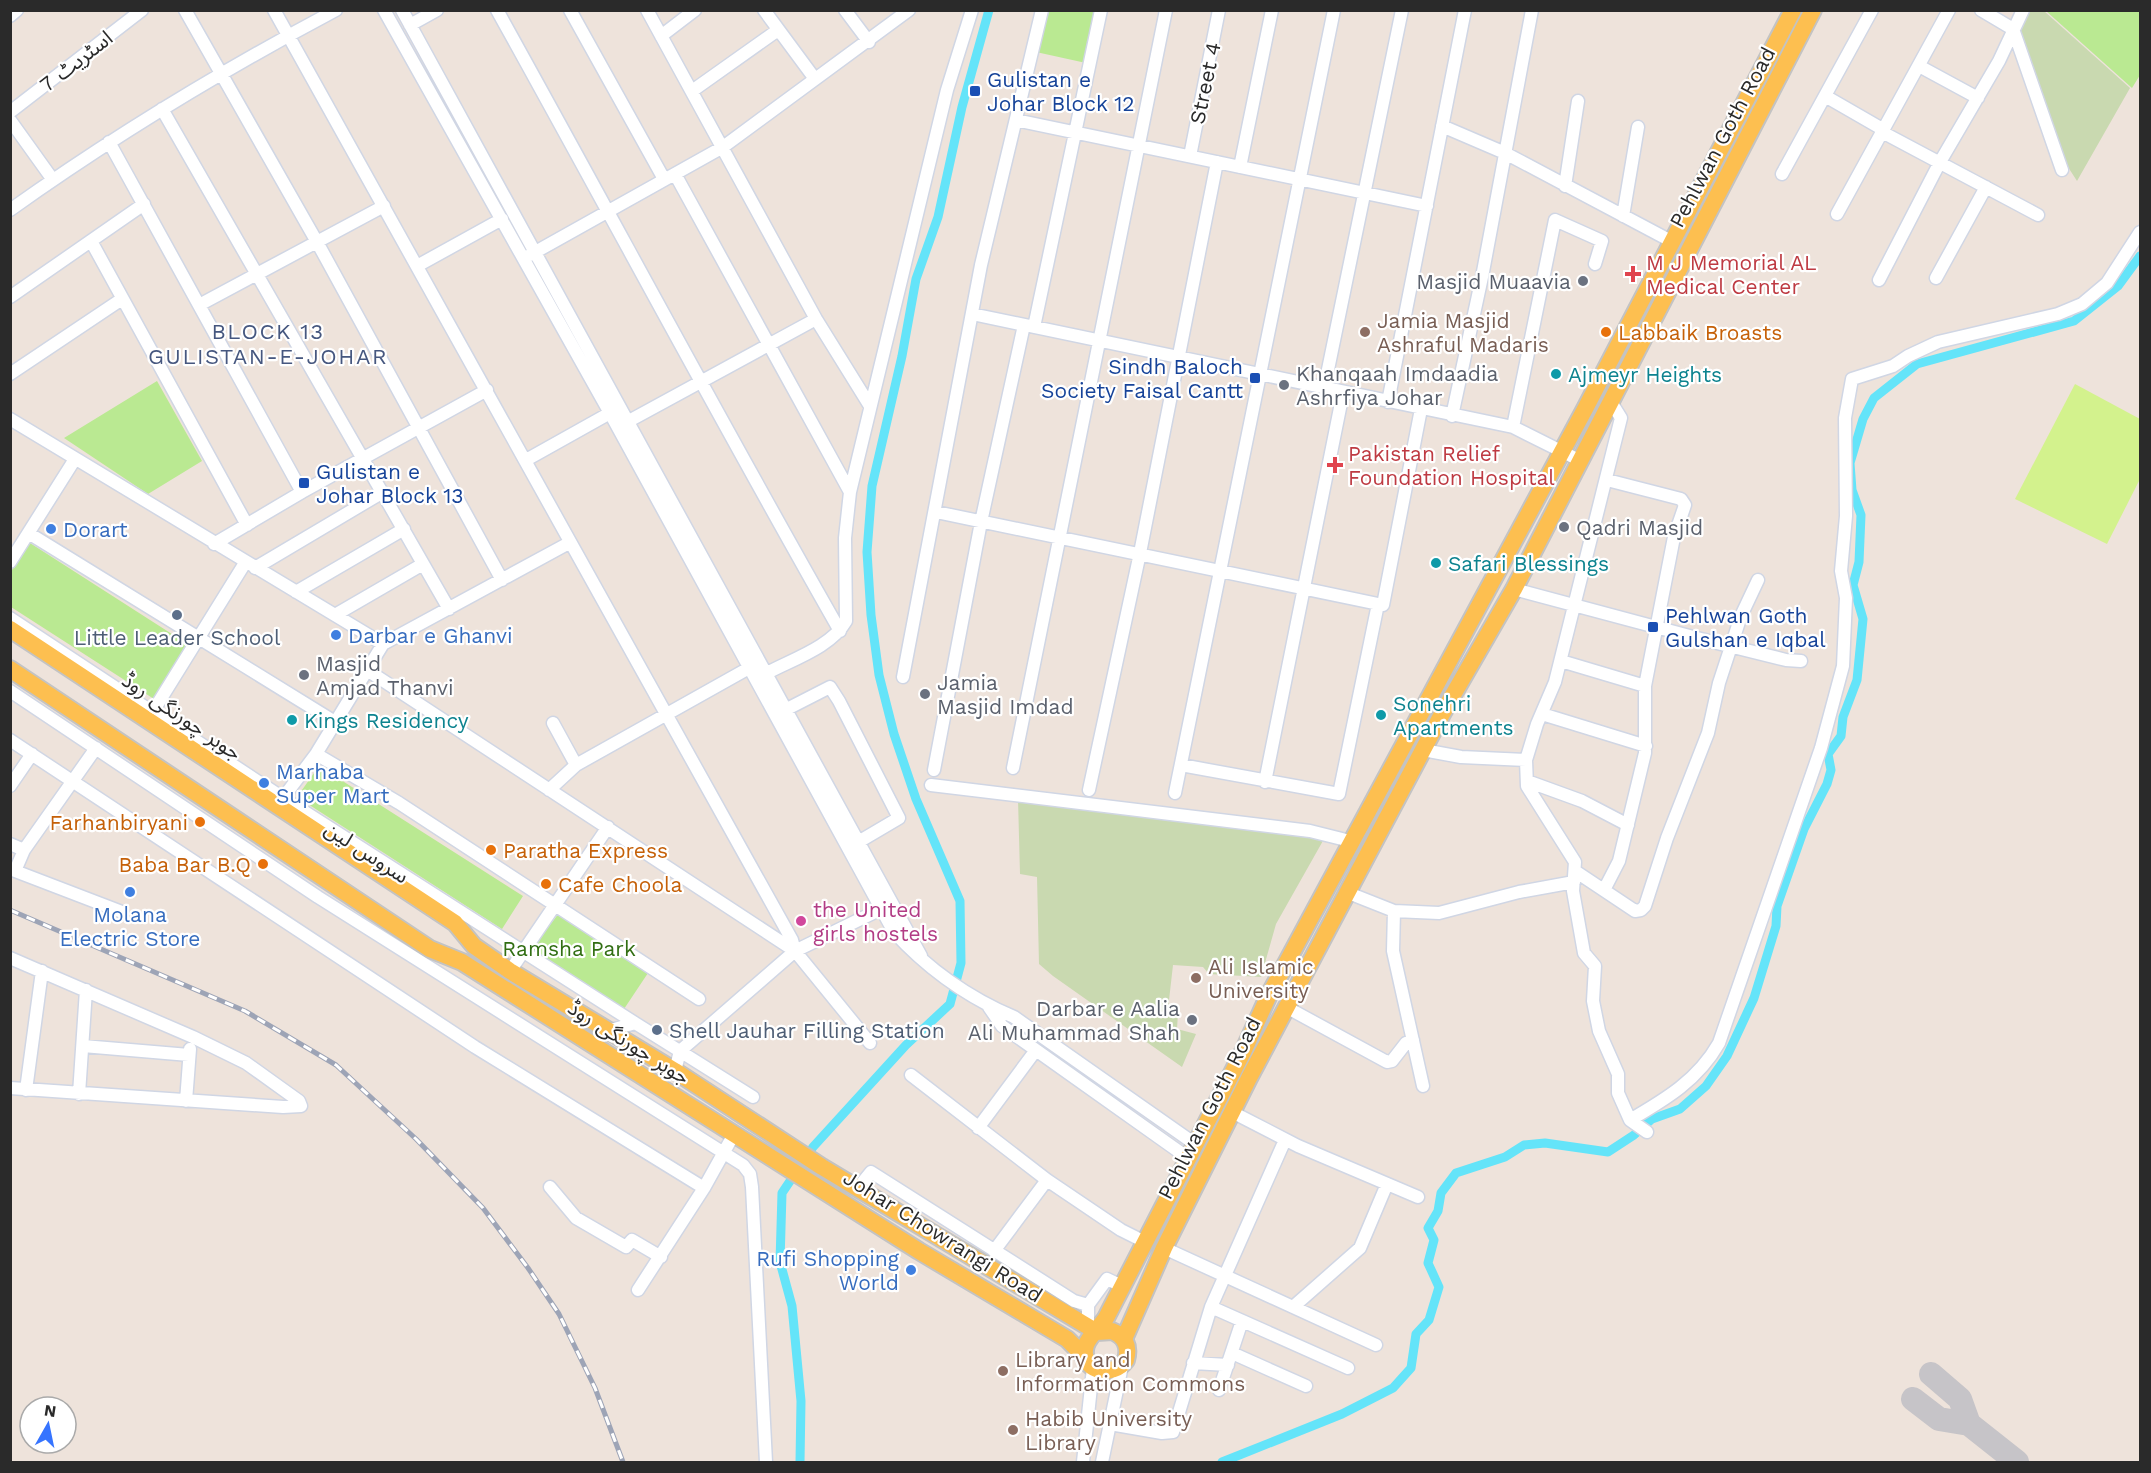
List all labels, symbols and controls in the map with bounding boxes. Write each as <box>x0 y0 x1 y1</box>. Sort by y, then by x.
street label: اسٹریٹ 7 <box>35 25 117 97</box>
street label: Street 4 <box>1184 40 1226 126</box>
street label: Pehlwan Goth Road <box>1664 42 1780 232</box>
place label: Gulistan e Johar Block 12 <box>987 67 1135 116</box>
marker: Gulistan e Johar Block 12 <box>968 84 982 98</box>
place label: M J Memorial AL Medical Center <box>1646 250 1817 299</box>
marker: M J Memorial AL Medical Center <box>1624 265 1642 283</box>
place label: Masjid Muaavia <box>1416 269 1571 294</box>
marker: Masjid Muaavia <box>1576 274 1590 288</box>
place label: Jamia Masjid Ashraful Madaris <box>1377 308 1549 357</box>
district label: BLOCK 13 GULISTAN-E-JOHAR <box>148 319 388 369</box>
place label: Labbaik Broasts <box>1618 320 1782 345</box>
marker: Jamia Masjid Ashraful Madaris <box>1358 325 1372 339</box>
marker: Labbaik Broasts <box>1599 325 1613 339</box>
place label: Sindh Baloch Society Faisal Cantt <box>1041 354 1243 403</box>
place label: Khanqaah Imdaadia Ashrfiya Johar <box>1296 361 1499 410</box>
place label: Ajmeyr Heights <box>1568 362 1722 387</box>
marker: Ajmeyr Heights <box>1549 367 1563 381</box>
marker: Sindh Baloch Society Faisal Cantt <box>1248 371 1262 385</box>
marker: Khanqaah Imdaadia Ashrfiya Johar <box>1277 378 1291 392</box>
place label: Pakistan Relief Foundation Hospital <box>1348 441 1555 490</box>
marker: Pakistan Relief Foundation Hospital <box>1326 456 1344 474</box>
place label: Gulistan e Johar Block 13 <box>316 459 464 508</box>
marker: Gulistan e Johar Block 13 <box>297 476 311 490</box>
place label: Qadri Masjid <box>1576 515 1703 540</box>
place label: Dorart <box>63 517 128 542</box>
marker: Qadri Masjid <box>1557 520 1571 534</box>
marker: Dorart <box>44 522 58 536</box>
place label: Safari Blessings <box>1448 551 1609 576</box>
marker: Safari Blessings <box>1429 556 1443 570</box>
place label: Pehlwan Goth Gulshan e Iqbal <box>1665 603 1826 652</box>
marker: Little Leader School <box>170 608 184 622</box>
marker: Pehlwan Goth Gulshan e Iqbal <box>1646 620 1660 634</box>
place label: Darbar e Ghanvi <box>348 623 513 648</box>
place label: Little Leader School <box>74 625 281 650</box>
marker: Darbar e Ghanvi <box>329 628 343 642</box>
place label: Masjid Amjad Thanvi <box>316 651 454 700</box>
street label: جوہر چورنگی روڈ <box>117 667 247 766</box>
marker: Masjid Amjad Thanvi <box>297 668 311 682</box>
place label: Jamia Masjid Imdad <box>937 670 1074 719</box>
marker: Jamia Masjid Imdad <box>918 687 932 701</box>
place label: Sonehri Apartments <box>1393 691 1514 740</box>
place label: Kings Residency <box>304 708 469 733</box>
marker: Sonehri Apartments <box>1374 708 1388 722</box>
marker: Kings Residency <box>285 713 299 727</box>
place label: Marhaba Super Mart <box>276 759 389 808</box>
marker: Marhaba Super Mart <box>257 776 271 790</box>
place label: Farhanbiryani <box>50 810 188 835</box>
marker: Farhanbiryani <box>193 815 207 829</box>
street label: سروس لین <box>320 816 414 888</box>
place label: Paratha Express <box>503 838 668 863</box>
marker: Paratha Express <box>484 843 498 857</box>
place label: Baba Bar B.Q <box>118 852 251 877</box>
marker: Baba Bar B.Q <box>256 857 270 871</box>
place label: Cafe Choola <box>558 872 682 897</box>
marker: Cafe Choola <box>539 877 553 891</box>
marker: Molana Electric Store <box>123 885 137 899</box>
place label: the United girls hostels <box>813 897 938 946</box>
place label: Molana Electric Store <box>60 902 200 951</box>
marker: the United girls hostels <box>794 914 808 928</box>
park label: Ramsha Park <box>502 936 636 961</box>
place label: Ali Islamic University <box>1208 954 1314 1003</box>
marker: Ali Islamic University <box>1189 971 1203 985</box>
street label: جوہر چورنگی روڈ <box>563 995 694 1090</box>
place label: Darbar e Aalia Ali Muhammad Shah <box>968 996 1180 1045</box>
street label: Pehlwan Goth Road <box>1152 1013 1266 1203</box>
marker: Darbar e Aalia Ali Muhammad Shah <box>1185 1013 1199 1027</box>
place label: Shell Jauhar Filling Station <box>669 1018 945 1043</box>
marker: Shell Jauhar Filling Station <box>650 1023 664 1037</box>
street label: Johar Chowrangi Road <box>839 1164 1047 1308</box>
place label: Rufi Shopping World <box>756 1246 900 1295</box>
marker: Rufi Shopping World <box>904 1263 918 1277</box>
place label: Library and Information Commons <box>1015 1347 1245 1396</box>
marker: Library and Information Commons <box>996 1364 1010 1378</box>
north arrow <box>18 1395 78 1455</box>
text: N <box>43 1400 58 1421</box>
place label: Habib University Library <box>1025 1406 1192 1455</box>
marker: Habib University Library <box>1006 1423 1020 1437</box>

